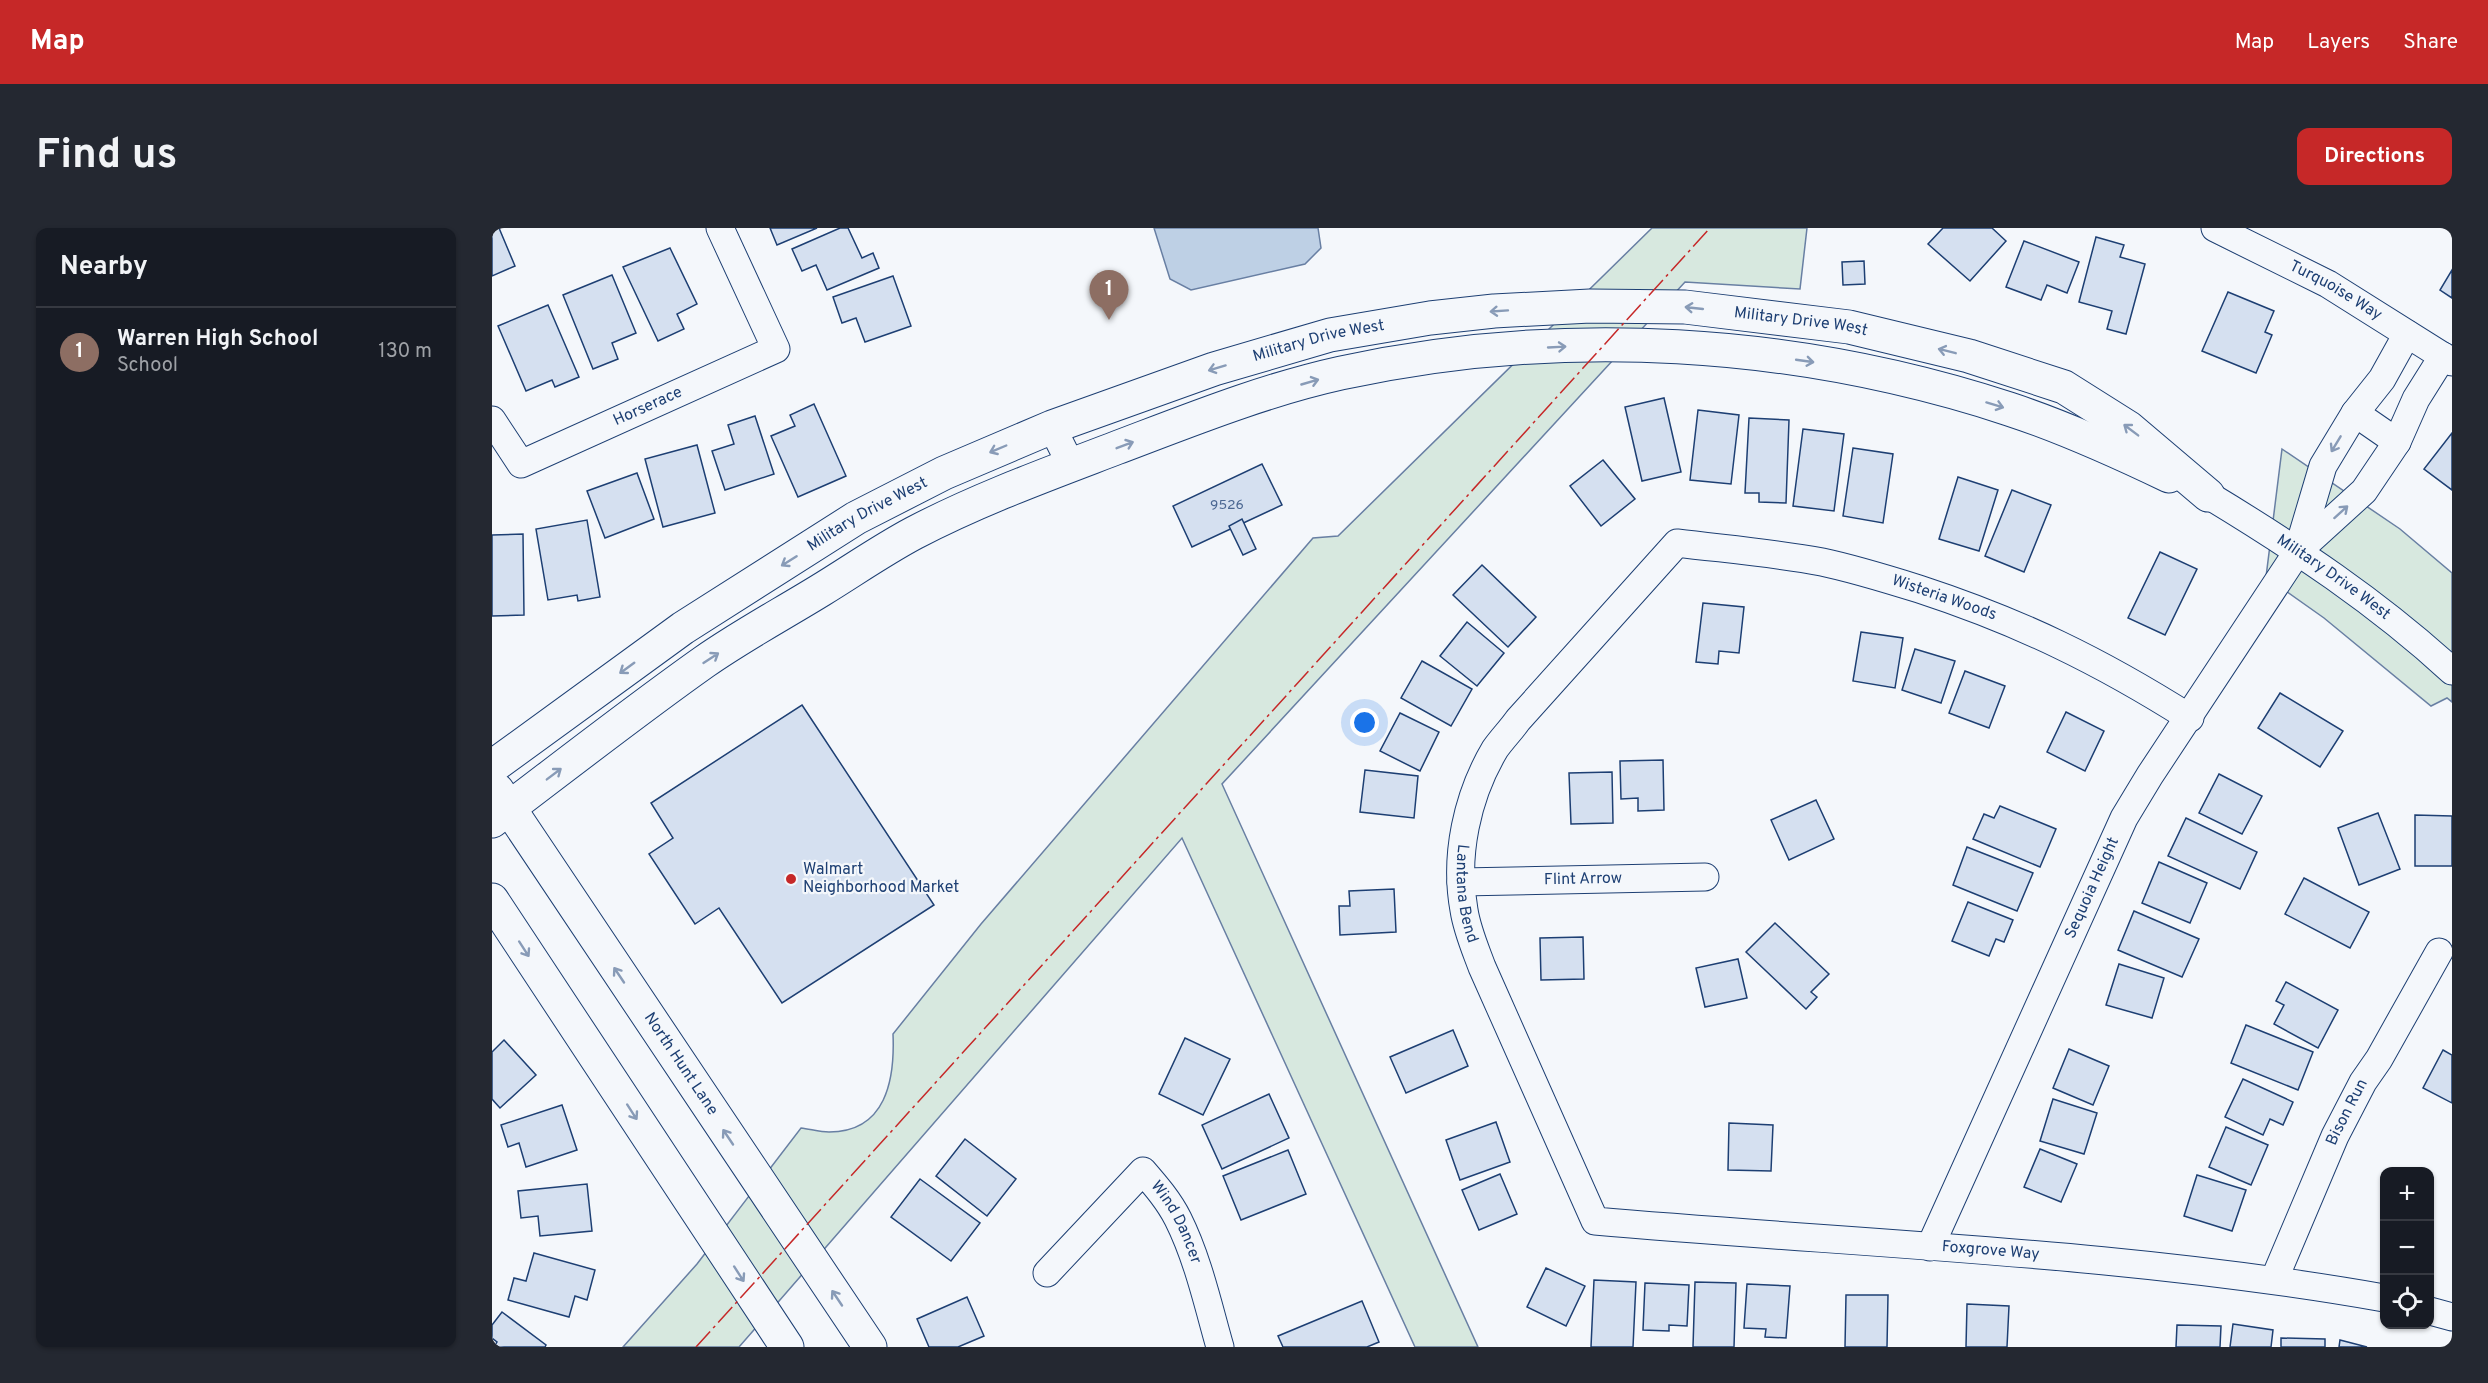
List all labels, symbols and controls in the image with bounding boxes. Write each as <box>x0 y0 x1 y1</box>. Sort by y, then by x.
text: Map <box>30 24 85 60</box>
text: Map <box>2235 29 2274 56</box>
text: Layers <box>2307 29 2370 56</box>
text: Share <box>2403 29 2458 56</box>
button: Directions <box>2297 128 2452 185</box>
text: Find us <box>36 130 177 183</box>
text: Nearby <box>60 251 148 284</box>
street label: Turquoise Way <box>2286 256 2386 325</box>
pin: 1 <box>1090 270 1128 320</box>
one-way arrow <box>1685 302 1704 313</box>
street label: Military Drive West <box>1733 303 1870 341</box>
one-way arrow <box>1490 305 1510 316</box>
street label: Military Drive West <box>1251 316 1386 367</box>
text: Warren High School <box>117 326 318 353</box>
text: 1 <box>76 339 84 365</box>
text: 130 m <box>378 339 432 365</box>
one-way arrow <box>1546 342 1566 353</box>
one-way arrow <box>1937 344 1956 356</box>
text: School <box>117 353 178 379</box>
one-way arrow <box>1795 355 1815 366</box>
one-way arrow <box>1208 363 1227 374</box>
one-way arrow <box>1300 376 1319 387</box>
street label: Horserace <box>610 382 686 431</box>
one-way arrow <box>1985 400 2004 411</box>
one-way arrow <box>2124 424 2140 437</box>
one-way arrow <box>2330 435 2342 452</box>
one-way arrow <box>1115 438 1134 449</box>
one-way arrow <box>989 444 1008 455</box>
street label: Military Drive West <box>804 473 931 556</box>
house number: 9526 <box>1210 497 1244 514</box>
one-way arrow <box>2333 505 2348 519</box>
street label: Military Drive West <box>2273 530 2394 625</box>
one-way arrow <box>781 554 798 567</box>
street label: Wisteria Woods <box>1889 571 1999 625</box>
one-way arrow <box>703 651 720 664</box>
one-way arrow <box>619 662 635 674</box>
your location <box>1350 708 1379 737</box>
one-way arrow <box>546 767 562 780</box>
street label: Sequoia Height <box>2061 834 2124 942</box>
street label: Lantana Bend <box>1451 843 1482 946</box>
place label: Walmart Neighborhood Market <box>803 860 959 898</box>
street label: Flint Arrow <box>1544 869 1622 890</box>
marker: Walmart Neighborhood Market <box>784 872 798 886</box>
one-way arrow <box>518 940 530 957</box>
one-way arrow <box>613 967 625 984</box>
street label: North Hunt Lane <box>639 1009 722 1119</box>
street label: Bison Run <box>2322 1076 2373 1149</box>
one-way arrow <box>626 1103 638 1119</box>
one-way arrow <box>722 1129 734 1145</box>
map controls <box>2380 1167 2434 1329</box>
button: + <box>2380 1167 2434 1221</box>
street label: Wind Dancer <box>1146 1177 1206 1267</box>
button: − <box>2380 1221 2434 1275</box>
street label: Foxgrove Way <box>1941 1237 2040 1265</box>
one-way arrow <box>733 1266 745 1282</box>
button: locate <box>2380 1275 2434 1329</box>
one-way arrow <box>831 1291 843 1307</box>

